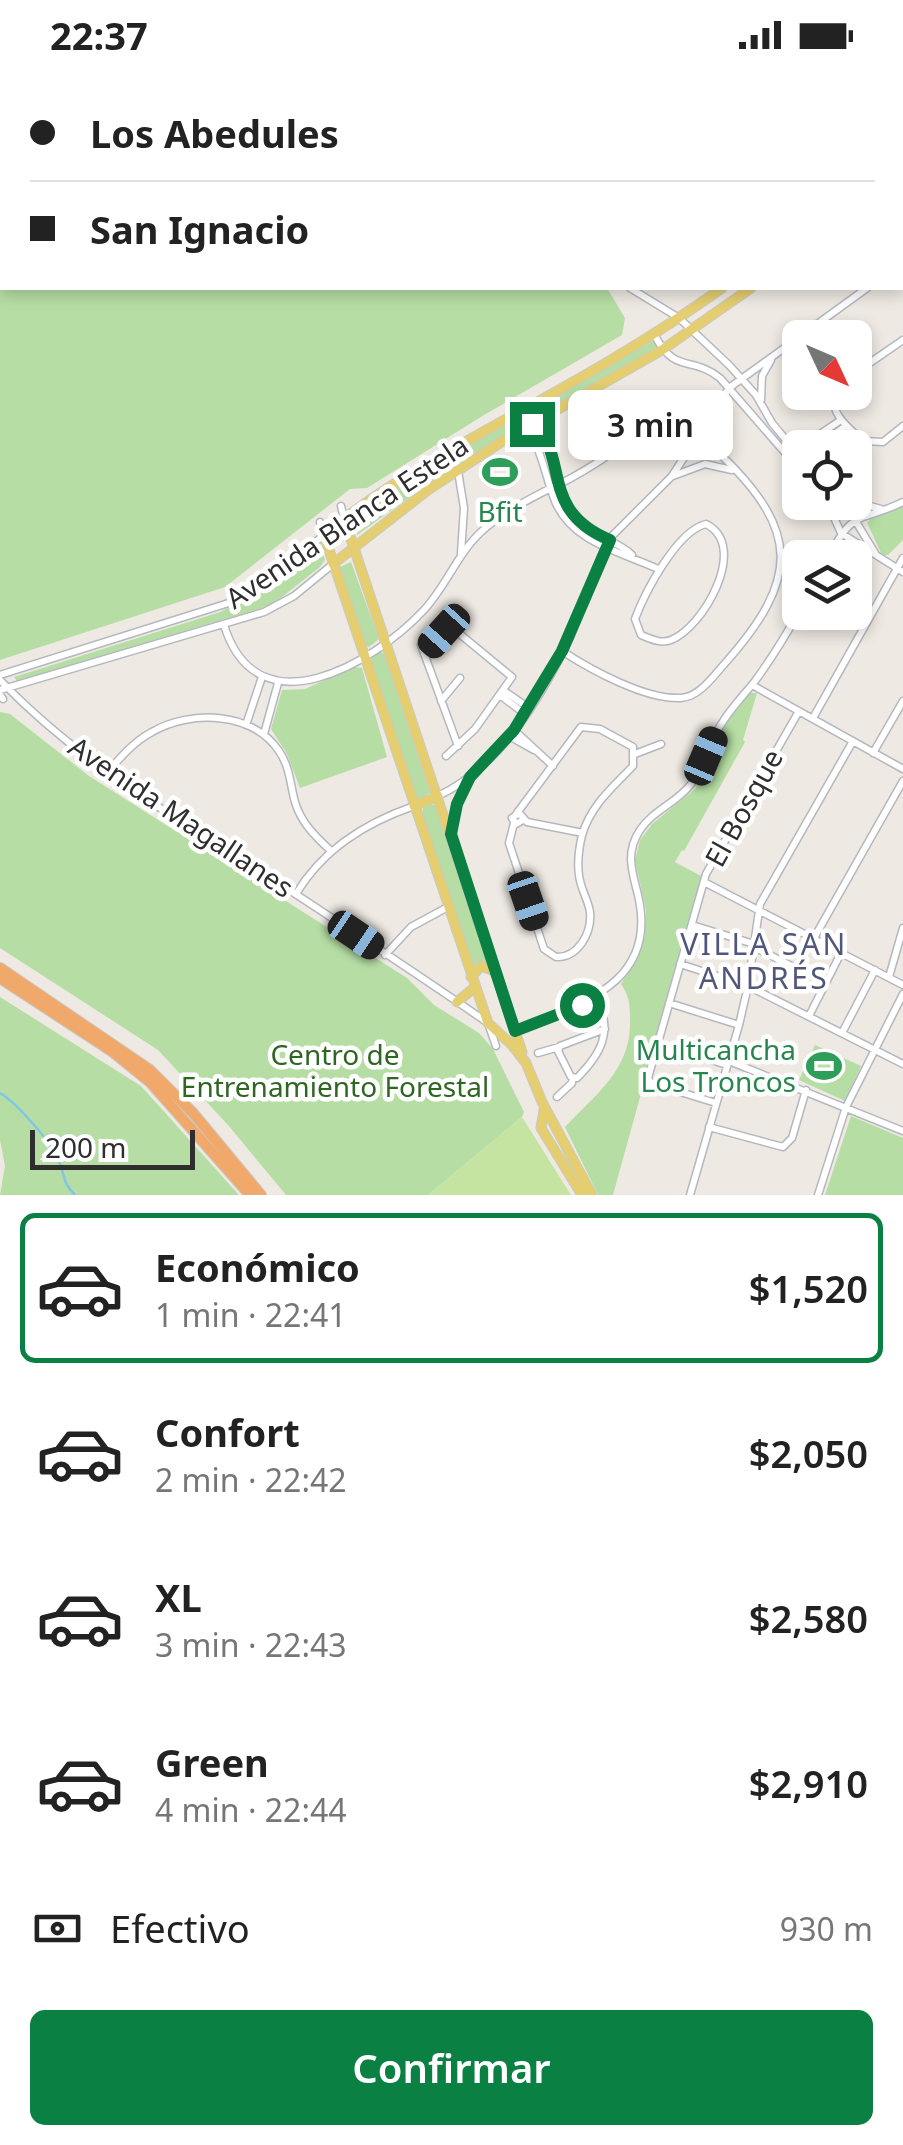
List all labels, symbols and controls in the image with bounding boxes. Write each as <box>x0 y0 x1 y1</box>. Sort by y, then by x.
text: 22:37 <box>50 9 148 61</box>
text: Los Abedules <box>90 107 339 159</box>
text: San Ignacio <box>90 203 309 255</box>
north arrow <box>782 320 872 410</box>
map controls <box>782 320 872 630</box>
callout: 3 min <box>567 389 732 459</box>
route end <box>510 402 555 447</box>
text: 3 min <box>607 403 694 446</box>
street label: Avenida Blanca Estela <box>218 426 475 617</box>
button: locate <box>782 430 872 520</box>
sports icon: Bfit <box>481 453 519 491</box>
place label: Bfit <box>477 492 523 530</box>
button: layers <box>782 540 872 630</box>
car <box>413 599 475 663</box>
car <box>680 723 732 789</box>
street label: Avenida Magallanes <box>62 727 301 906</box>
street label: El Bosque <box>695 742 791 873</box>
car <box>504 868 552 934</box>
car <box>323 906 389 964</box>
district label: VILLA SAN ANDRÉS <box>680 923 848 998</box>
route start <box>560 983 605 1028</box>
place label: Multicancha Los Troncos <box>636 1030 796 1100</box>
park label: Centro de Entrenamiento Forestal <box>181 1035 489 1105</box>
sports icon: Multicancha Los Troncos <box>805 1047 843 1085</box>
scale bar <box>30 1125 195 1170</box>
text: 200 m <box>45 1128 127 1166</box>
text: Económico <box>155 1241 360 1293</box>
icon: car <box>35 1243 125 1333</box>
text: $1,520 <box>749 1262 868 1314</box>
text: 1 min · 22:41 <box>155 1293 347 1336</box>
text: Confort <box>155 1406 300 1458</box>
icon: car <box>35 1408 125 1498</box>
text: $2,050 <box>749 1427 868 1479</box>
text: 2 min · 22:42 <box>155 1458 347 1501</box>
text: XL <box>155 1571 202 1623</box>
icon: car <box>35 1573 125 1663</box>
text: $2,580 <box>749 1592 868 1644</box>
text: 3 min · 22:43 <box>155 1623 347 1666</box>
text: Green <box>155 1736 269 1788</box>
icon: car <box>35 1738 125 1828</box>
text: $2,910 <box>749 1757 868 1809</box>
text: 4 min · 22:44 <box>155 1788 347 1831</box>
icon: cash <box>30 1901 85 1956</box>
text: Efectivo <box>110 1902 250 1954</box>
text: 930 m <box>780 1907 873 1950</box>
button: Confirmar <box>30 2010 873 2125</box>

